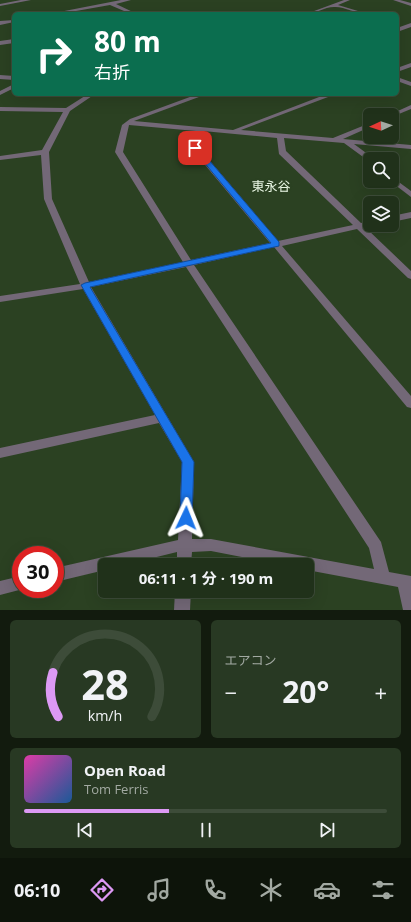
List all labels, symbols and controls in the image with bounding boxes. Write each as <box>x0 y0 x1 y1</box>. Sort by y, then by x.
text: 80 m <box>94 22 161 60</box>
icon: right <box>28 28 80 80</box>
text: 右折 <box>94 60 130 84</box>
north arrow <box>363 108 399 144</box>
map controls <box>363 108 399 232</box>
pin <box>178 131 212 165</box>
icon: arrive <box>184 137 206 159</box>
button: search <box>363 152 399 188</box>
district label: 東永谷 <box>251 177 291 195</box>
button: layers <box>363 196 399 232</box>
position arrow <box>165 497 207 539</box>
speed limit sign: 30 <box>12 546 64 598</box>
text: 06:11 · 1 分 · 190 m <box>139 568 273 588</box>
text: エアコン <box>225 651 277 669</box>
text: 28 <box>81 656 129 712</box>
text: 20° <box>282 671 329 712</box>
text: − <box>225 677 237 707</box>
text: + <box>374 677 387 707</box>
text: km/h <box>88 706 123 725</box>
text: Open Road <box>84 760 166 780</box>
text: Tom Ferris <box>84 780 149 798</box>
icon: previous <box>74 819 96 841</box>
icon: pause <box>195 819 217 841</box>
icon: next <box>316 819 338 841</box>
icon: directions <box>88 876 116 904</box>
icon: music <box>145 876 173 904</box>
icon: phone <box>201 876 229 904</box>
icon: climate <box>257 876 285 904</box>
icon: car <box>313 876 341 904</box>
icon: filters <box>369 876 397 904</box>
text: 06:10 <box>14 878 60 902</box>

